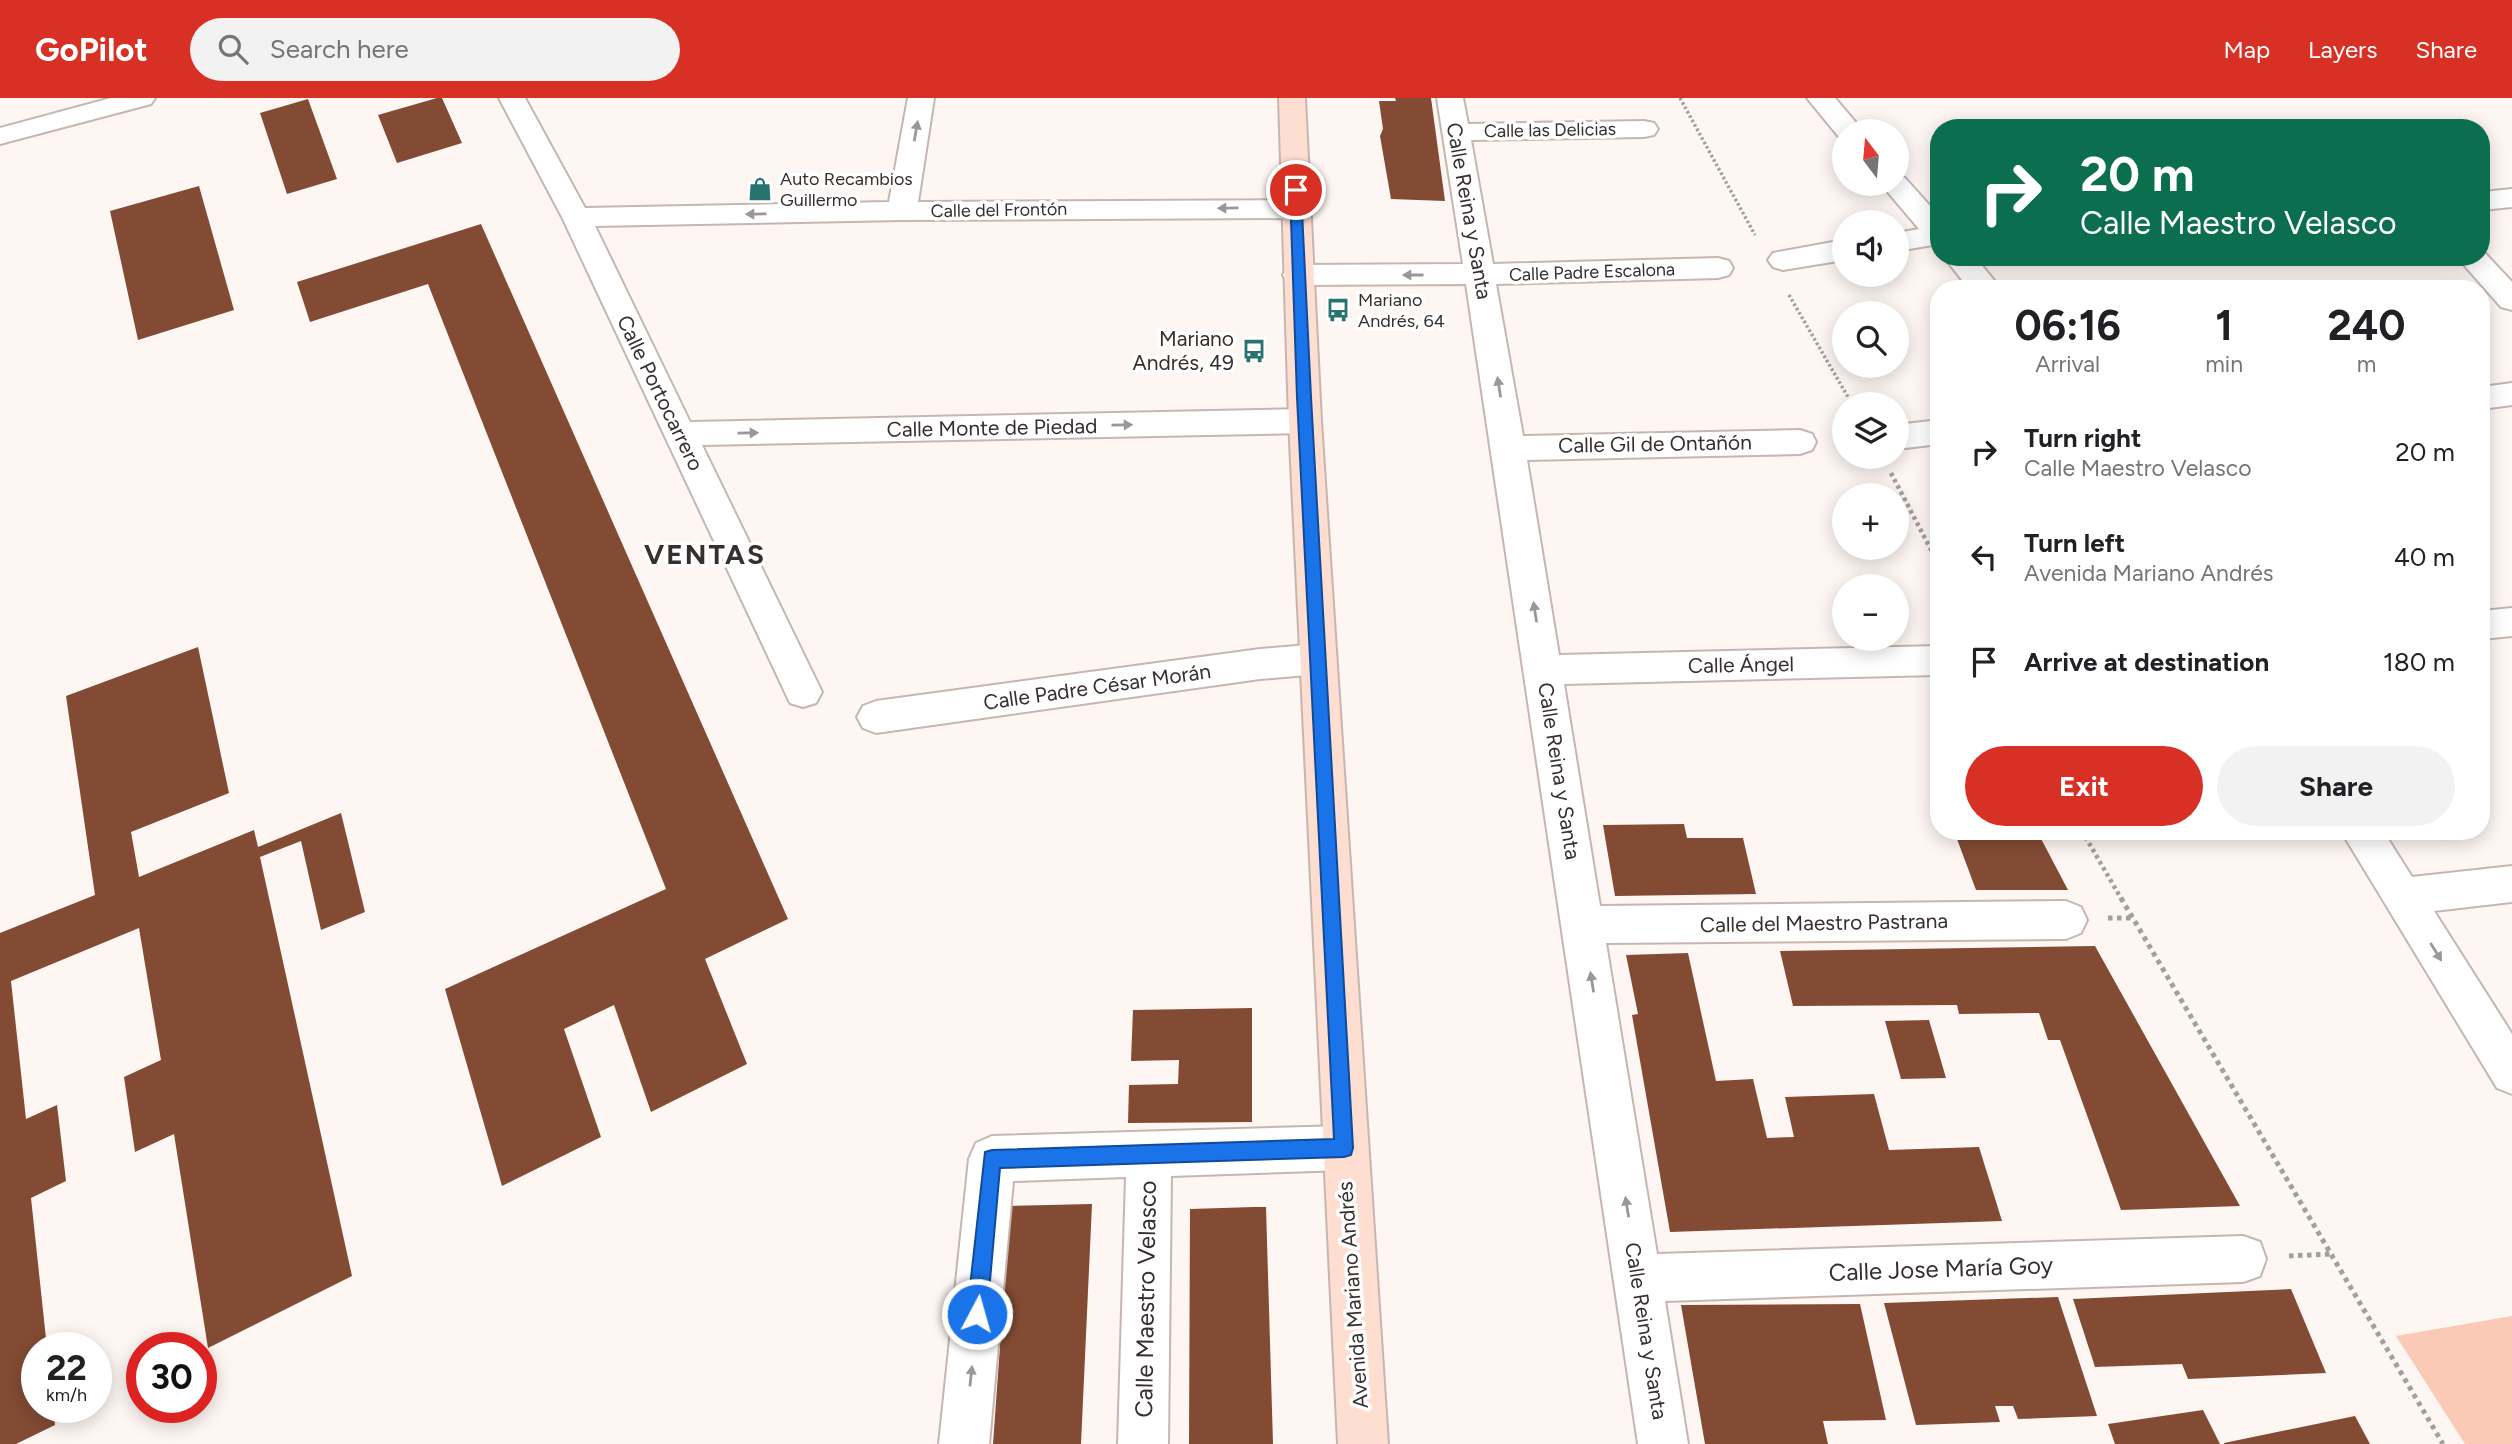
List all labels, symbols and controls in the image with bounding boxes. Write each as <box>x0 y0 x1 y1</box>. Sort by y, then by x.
search box <box>190 18 680 81</box>
text: GoPilot <box>35 30 148 69</box>
icon: search <box>214 30 252 68</box>
text: Search here <box>270 33 409 65</box>
text: Map <box>2223 35 2270 64</box>
text: Layers <box>2308 35 2377 64</box>
text: Share <box>2415 35 2477 64</box>
street label: Calle las Delicias <box>1484 118 1616 142</box>
one-way arrow <box>910 119 921 141</box>
north arrow <box>1832 119 1909 196</box>
map controls <box>1832 119 1909 651</box>
street label: Calle Reina y Santa <box>1442 121 1497 301</box>
text: 20 m <box>2080 144 2195 203</box>
icon: right <box>1965 147 2056 238</box>
pin <box>1266 160 1326 220</box>
place label: Auto Recambios Guillermo <box>780 168 913 211</box>
icon: arrive <box>1277 171 1315 209</box>
shop icon: Auto Recambios Guillermo <box>746 175 774 203</box>
street label: Calle del Frontón <box>931 198 1067 222</box>
one-way arrow <box>1217 202 1239 214</box>
text: Calle Maestro Velasco <box>2080 204 2397 242</box>
one-way arrow <box>744 208 766 220</box>
button: sound <box>1832 210 1909 287</box>
street label: Calle Padre Escalona <box>1509 258 1675 286</box>
one-way arrow <box>1401 269 1423 281</box>
place label: Mariano Andrés, 64 <box>1358 289 1445 332</box>
bus stop icon: Mariano Andrés, 64 <box>1324 296 1352 324</box>
text: 06:16 <box>2014 300 2121 351</box>
text: 1 <box>2215 300 2233 351</box>
text: 240 <box>2327 300 2406 351</box>
button: search <box>1832 301 1909 378</box>
street label: Calle Portocarrero <box>612 311 709 475</box>
place label: Mariano Andrés, 49 <box>1133 326 1234 375</box>
bus stop icon: Mariano Andrés, 49 <box>1240 337 1268 365</box>
text: Arrival <box>2035 350 2100 378</box>
text: min <box>2205 350 2243 378</box>
text: m <box>2357 350 2376 378</box>
one-way arrow <box>1493 376 1504 398</box>
button: layers <box>1832 392 1909 469</box>
street label: Calle Monte de Piedad <box>886 413 1098 442</box>
one-way arrow <box>1112 419 1134 430</box>
text: Turn right <box>2024 422 2141 454</box>
one-way arrow <box>737 427 759 439</box>
street label: Calle Gil de Ontañón <box>1558 429 1752 458</box>
icon: right <box>1965 433 2003 471</box>
text: 20 m <box>2395 436 2455 468</box>
text: Calle Maestro Velasco <box>2024 454 2252 482</box>
button: + <box>1832 483 1909 560</box>
text: Turn left <box>2024 527 2125 559</box>
district label: VENTAS <box>644 537 766 571</box>
icon: left <box>1965 538 2003 576</box>
text: 40 m <box>2394 541 2455 573</box>
text: Avenida Mariano Andrés <box>2024 559 2273 587</box>
button: − <box>1832 574 1909 651</box>
one-way arrow <box>1529 601 1540 623</box>
icon: arrive <box>1965 643 2003 681</box>
text: Arrive at destination <box>2024 646 2269 678</box>
text: 180 m <box>2383 646 2455 678</box>
street label: Calle Ángel <box>1688 651 1794 678</box>
street label: Calle Padre César Morán <box>982 658 1212 715</box>
street label: Calle Reina y Santa <box>1533 681 1586 861</box>
button: Exit <box>1965 746 2203 826</box>
button: Share <box>2217 746 2455 826</box>
street label: Calle del Maestro Pastrana <box>1700 908 1948 937</box>
one-way arrow <box>2429 942 2442 962</box>
one-way arrow <box>1586 971 1597 993</box>
street label: Calle Maestro Velasco <box>1129 1180 1162 1418</box>
street label: Avenida Mariano Andrés <box>1332 1181 1373 1410</box>
one-way arrow <box>1621 1196 1632 1218</box>
street label: Calle Reina y Santa <box>1620 1241 1673 1421</box>
street label: Calle Jose María Goy <box>1828 1250 2054 1287</box>
position arrow <box>940 1277 1014 1351</box>
speed limit sign: 30 <box>126 1332 217 1423</box>
text: 22 <box>46 1347 87 1389</box>
one-way arrow <box>966 1365 977 1387</box>
text: km/h <box>46 1384 87 1406</box>

